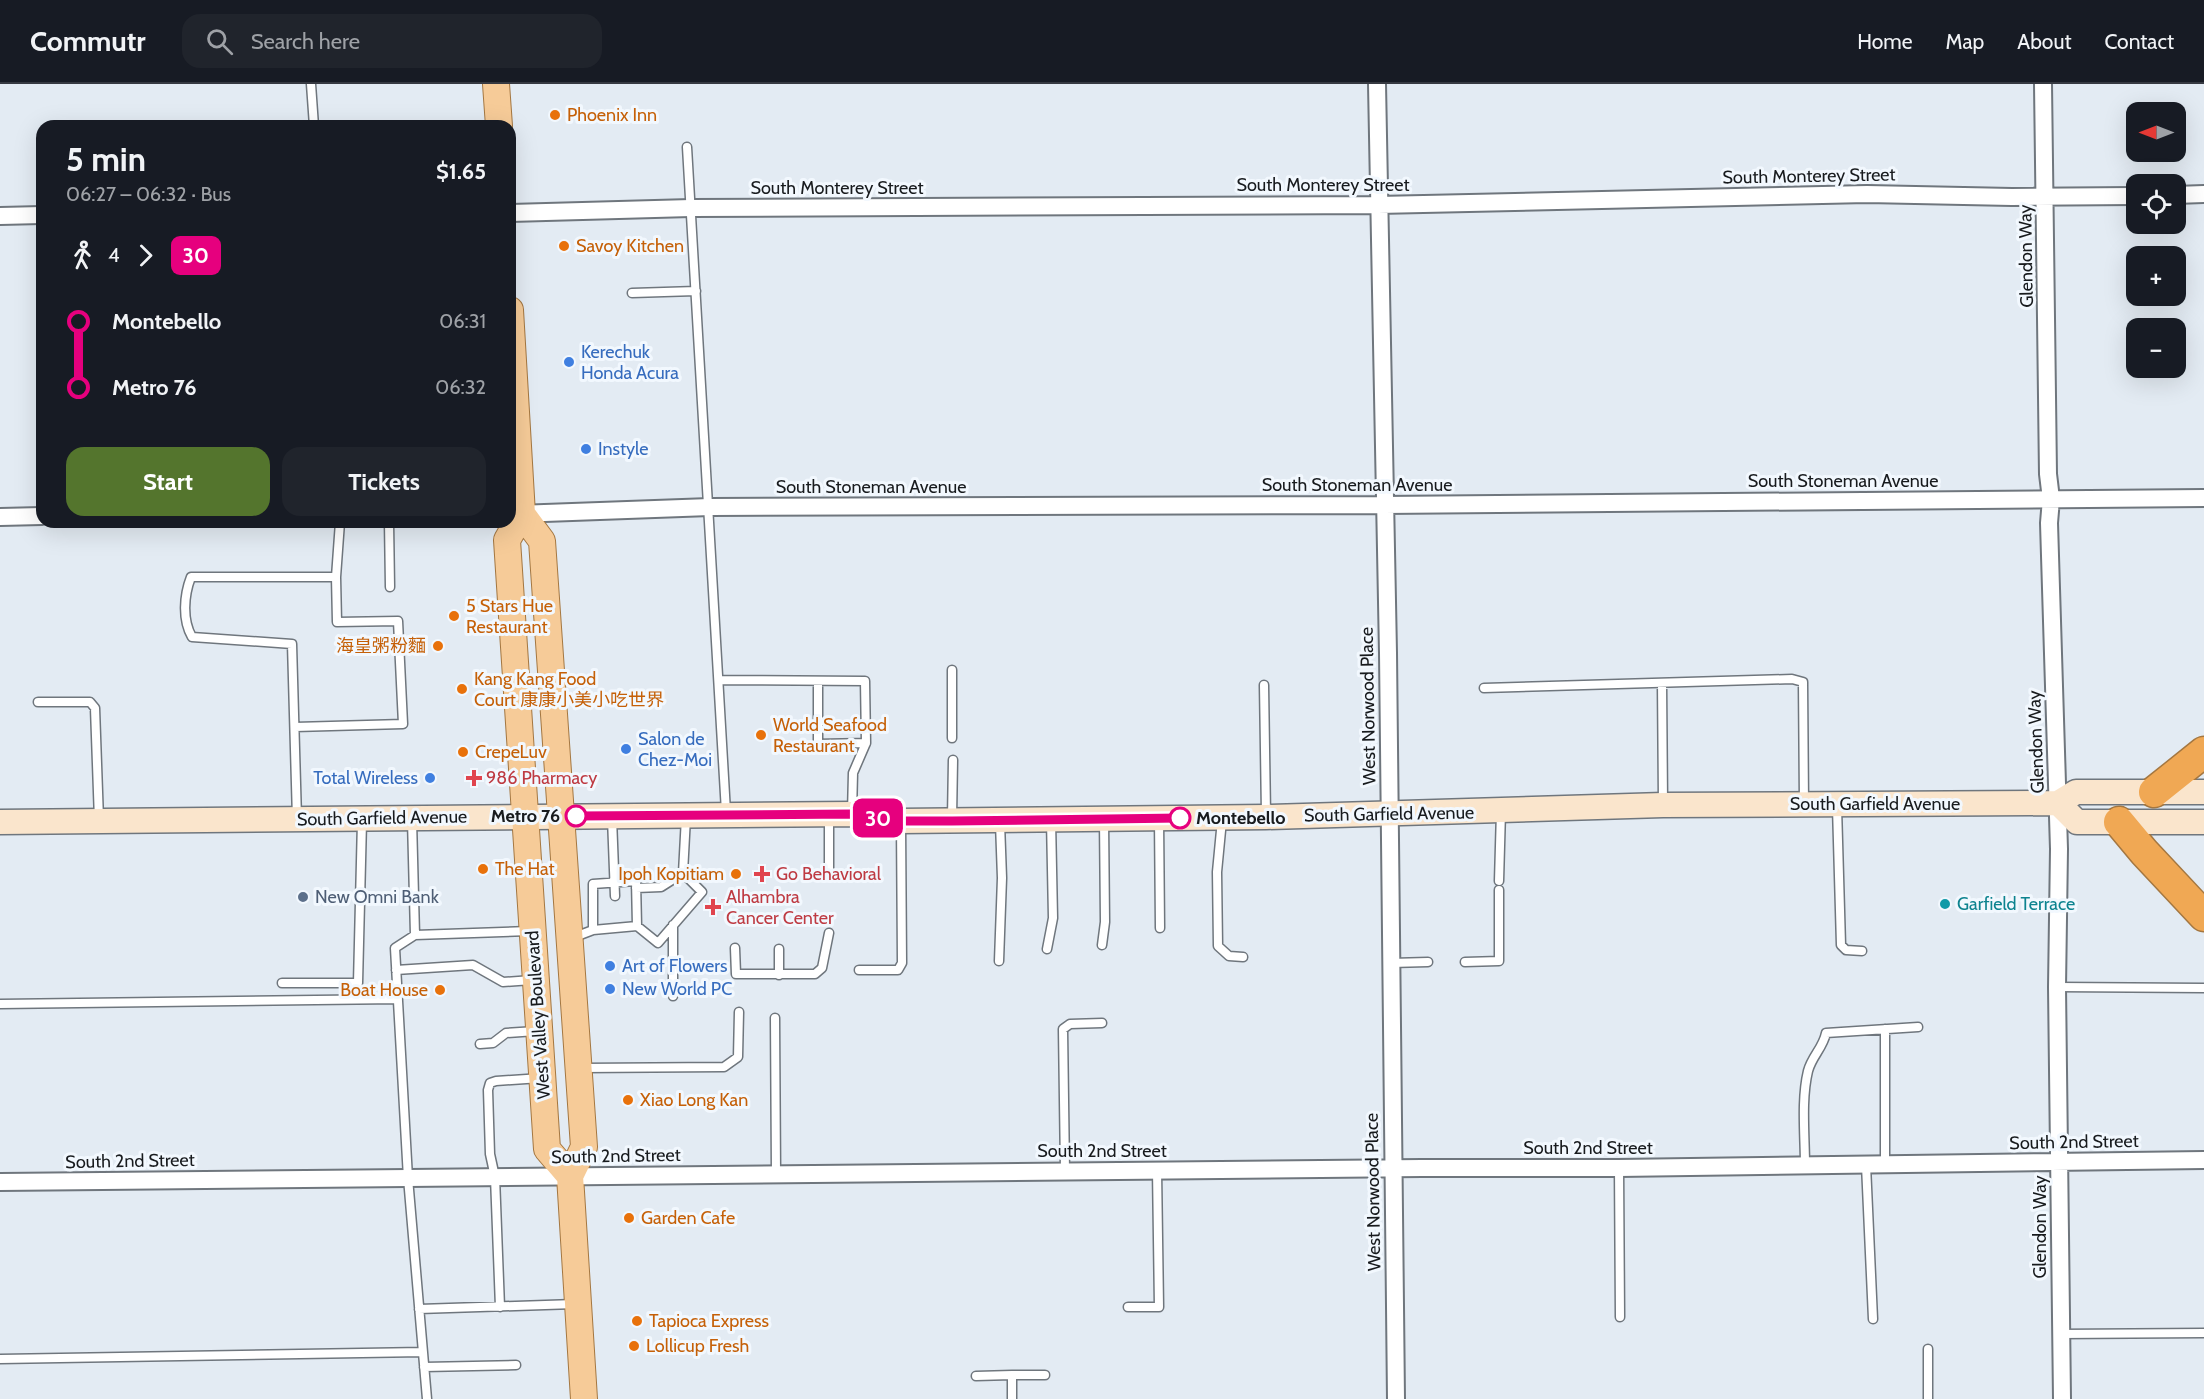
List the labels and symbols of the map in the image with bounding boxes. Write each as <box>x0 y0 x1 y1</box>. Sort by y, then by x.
north arrow <box>2126 102 2186 162</box>
place label: Phoenix Inn <box>567 104 657 126</box>
marker: Phoenix Inn <box>548 108 562 122</box>
street label: South Monterey Street <box>1722 163 1896 189</box>
street label: South Monterey Street <box>1236 174 1410 196</box>
street label: South Monterey Street <box>750 177 924 199</box>
street label: Glendon Way <box>2014 204 2038 308</box>
place label: Savoy Kitchen <box>576 235 684 257</box>
marker: Savoy Kitchen <box>557 239 571 253</box>
place label: Kerechuk Honda Acura <box>581 341 679 384</box>
marker: Kerechuk Honda Acura <box>562 355 576 369</box>
place label: Instyle <box>598 438 648 460</box>
marker: Instyle <box>579 442 593 456</box>
street label: South Stoneman Avenue <box>1748 470 1938 492</box>
street label: South Stoneman Avenue <box>1262 474 1452 496</box>
street label: South Stoneman Avenue <box>776 476 966 498</box>
place label: 5 Stars Hue Restaurant <box>466 595 553 638</box>
marker: 5 Stars Hue Restaurant <box>447 609 461 623</box>
street label: West Norwood Place <box>1356 627 1380 785</box>
place label: 海皇粥粉麵 <box>336 635 426 657</box>
marker: 海皇粥粉麵 <box>431 639 445 653</box>
place label: Kang Kang Food Court 康康小美小吃世界 <box>474 668 664 711</box>
marker: Kang Kang Food Court 康康小美小吃世界 <box>455 682 469 696</box>
street label: Glendon Way <box>2023 690 2049 794</box>
place label: World Seafood Restaurant <box>773 714 887 757</box>
place label: Salon de Chez-Moi <box>638 728 712 771</box>
marker: World Seafood Restaurant <box>754 728 768 742</box>
place label: CrepeLuv <box>475 741 547 763</box>
marker: Salon de Chez-Moi <box>619 742 633 756</box>
marker: CrepeLuv <box>456 745 470 759</box>
place label: Total Wireless <box>313 767 418 789</box>
place label: 986 Pharmacy <box>486 767 597 789</box>
marker: Total Wireless <box>423 771 437 785</box>
marker: 986 Pharmacy <box>467 771 481 785</box>
street label: South Garfield Avenue <box>1790 793 1960 815</box>
line badge: 30 <box>851 798 905 838</box>
street label: South Garfield Avenue <box>1304 802 1474 826</box>
place label: Metro 76 <box>491 805 560 827</box>
marker: Metro 76 <box>565 805 587 827</box>
street label: South Garfield Avenue <box>297 806 467 830</box>
marker: Montebello <box>1169 807 1191 829</box>
place label: Montebello <box>1196 807 1286 829</box>
place label: The Hat <box>495 858 555 880</box>
marker: The Hat <box>476 862 490 876</box>
place label: Ipoh Kopitiam <box>618 863 724 885</box>
place label: Go Behavioral <box>776 863 882 885</box>
marker: Go Behavioral <box>753 865 771 883</box>
marker: Ipoh Kopitiam <box>729 867 743 881</box>
place label: New Omni Bank <box>315 886 440 908</box>
place label: Alhambra Cancer Center <box>726 886 834 929</box>
marker: New Omni Bank <box>296 890 310 904</box>
place label: Garfield Terrace <box>1957 893 2075 915</box>
marker: Garfield Terrace <box>1938 897 1952 911</box>
marker: Alhambra Cancer Center <box>704 898 722 916</box>
street label: West Valley Boulevard <box>521 930 555 1100</box>
place label: Art of Flowers <box>622 955 727 977</box>
marker: Art of Flowers <box>603 959 617 973</box>
place label: New World PC <box>622 978 732 1000</box>
place label: Boat House <box>340 979 428 1001</box>
marker: New World PC <box>603 982 617 996</box>
marker: Boat House <box>433 983 447 997</box>
place label: Xiao Long Kan <box>640 1089 748 1111</box>
marker: Xiao Long Kan <box>621 1093 635 1107</box>
street label: West Norwood Place <box>1361 1113 1385 1271</box>
street label: South 2nd Street <box>2009 1130 2139 1154</box>
street label: South 2nd Street <box>1523 1137 1653 1159</box>
street label: South 2nd Street <box>1037 1140 1167 1162</box>
street label: South 2nd Street <box>551 1144 681 1168</box>
street label: South 2nd Street <box>65 1149 195 1173</box>
street label: Glendon Way <box>2029 1175 2051 1279</box>
place label: Garden Cafe <box>641 1207 735 1229</box>
marker: Garden Cafe <box>622 1211 636 1225</box>
place label: Tapioca Express <box>649 1310 769 1332</box>
marker: Tapioca Express <box>630 1314 644 1328</box>
place label: Lollicup Fresh <box>646 1335 749 1357</box>
marker: Lollicup Fresh <box>627 1339 641 1353</box>

